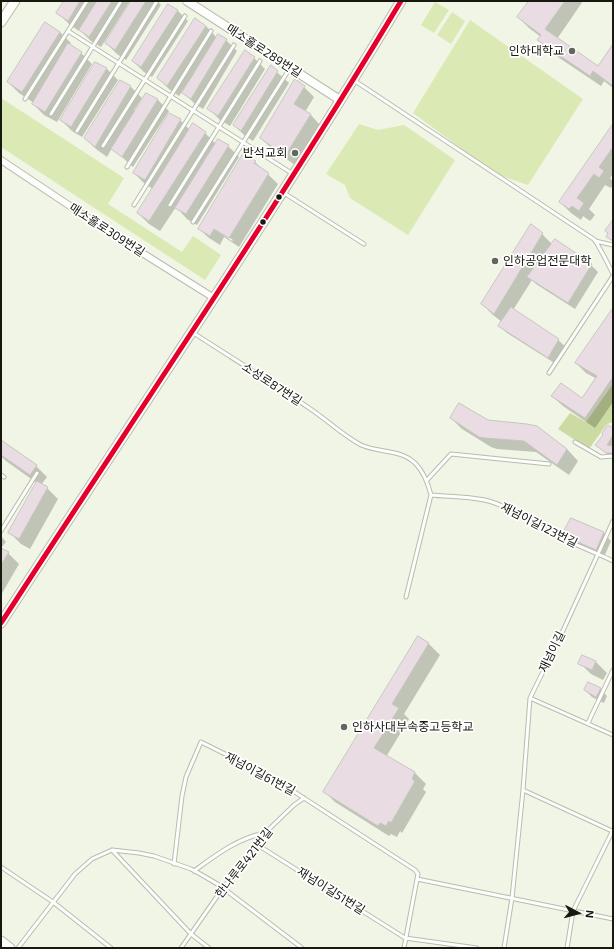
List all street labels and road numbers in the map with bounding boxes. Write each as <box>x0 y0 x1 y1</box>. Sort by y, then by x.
street label: 매소홀로289번길 <box>224 21 304 81</box>
street label: 매소홀로309번길 <box>67 200 147 260</box>
street label: 소성로87번길 <box>239 359 305 409</box>
street label: 재넘이길123번길 <box>498 499 580 551</box>
street label: 재넘이길 <box>536 629 568 675</box>
street label: 재넘이길61번길 <box>222 749 298 799</box>
street label: 한나루로421번길 <box>212 825 276 901</box>
street label: 재넘이길51번길 <box>294 864 368 918</box>

